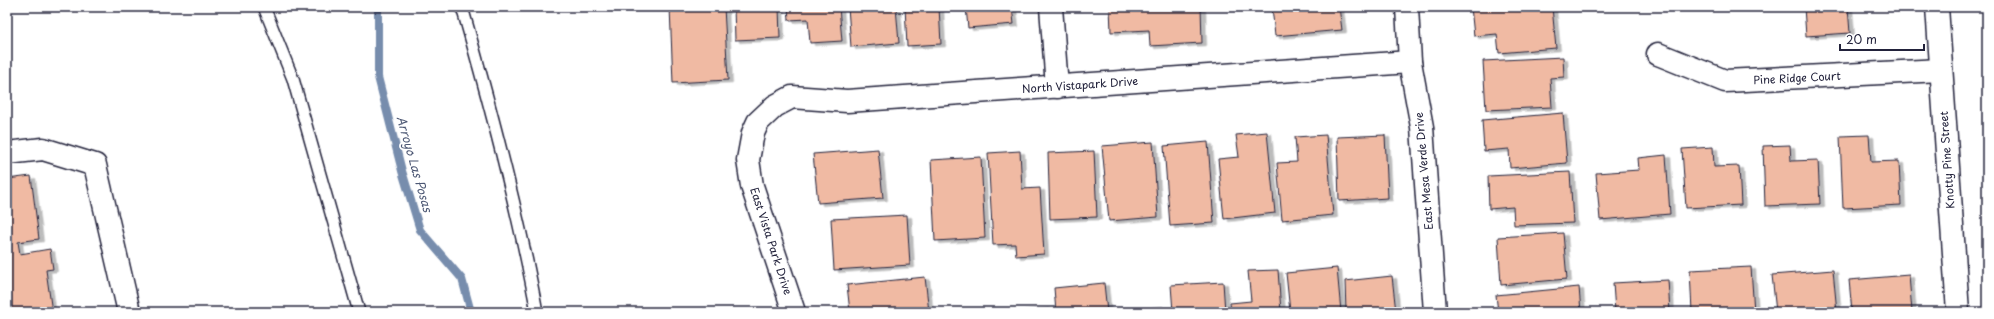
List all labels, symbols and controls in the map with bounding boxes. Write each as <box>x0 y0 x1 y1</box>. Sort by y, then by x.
scale bar <box>1840 26 1924 52</box>
text: 20 m <box>1846 30 1877 48</box>
street label: Pine Ridge Court <box>1753 67 1842 88</box>
street label: North Vistapark Drive <box>1021 72 1139 97</box>
street label: East Mesa Verde Drive <box>1410 111 1437 231</box>
street label: Knotty Pine Street <box>1935 111 1958 209</box>
water label: Arroyo Las Posas <box>393 114 438 215</box>
street label: East Vista Park Drive <box>746 185 797 297</box>

